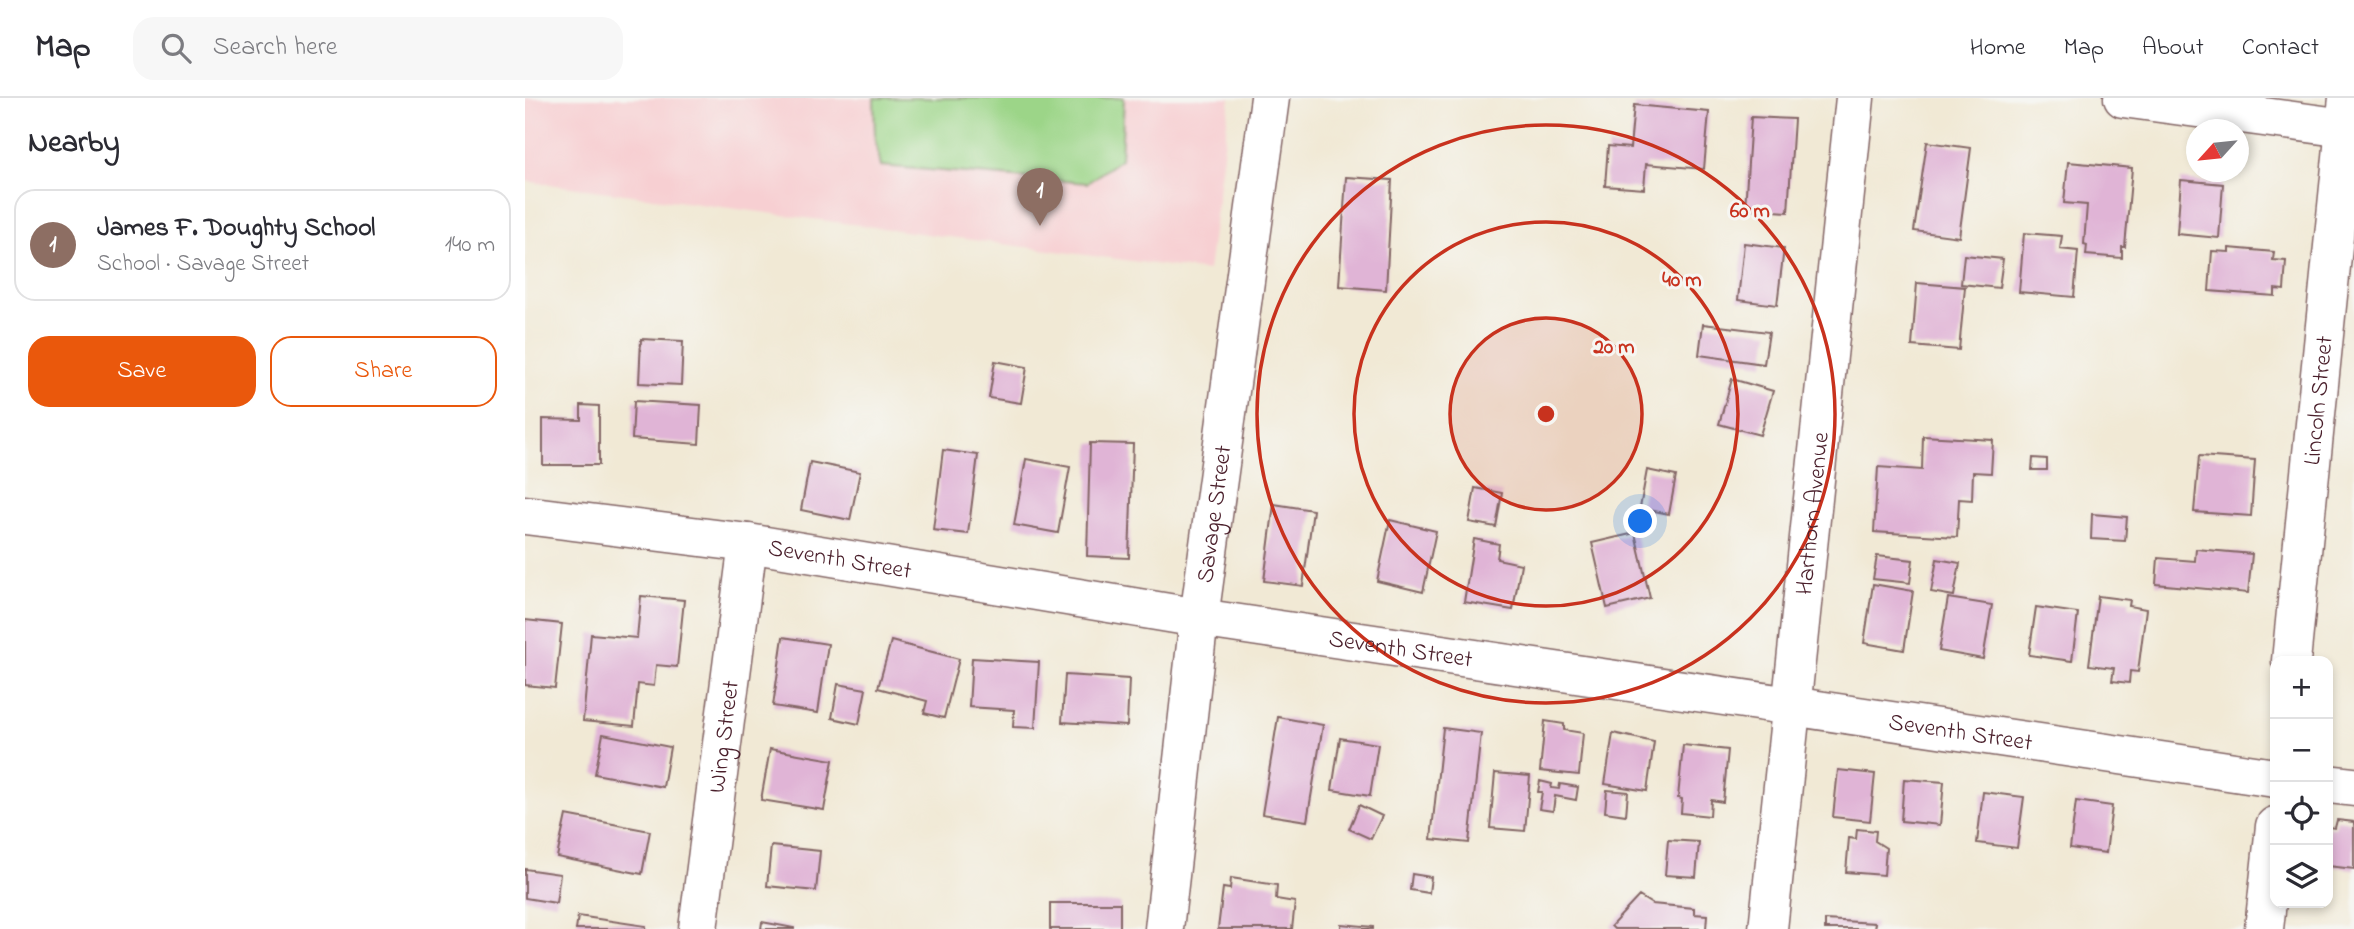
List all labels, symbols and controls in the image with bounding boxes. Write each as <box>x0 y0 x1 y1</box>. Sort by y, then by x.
search box <box>133 17 623 80</box>
text: Map <box>35 24 91 72</box>
icon: search <box>157 29 195 67</box>
text: Search here <box>213 29 337 67</box>
text: Home <box>1970 31 2026 66</box>
text: Map <box>2064 31 2104 66</box>
text: About <box>2142 31 2204 66</box>
text: Contact <box>2242 31 2319 66</box>
north arrow <box>2186 119 2249 182</box>
text: Nearby <box>28 122 120 166</box>
pin: 1 <box>1017 168 1063 226</box>
text: 60 m <box>1730 197 1770 227</box>
text: James F. Doughty School <box>97 210 375 248</box>
text: 1 <box>49 229 57 262</box>
text: 140 m <box>445 229 495 262</box>
text: School · Savage Street <box>97 248 309 281</box>
text: 40 m <box>1662 266 1702 296</box>
text: 20 m <box>1592 333 1635 363</box>
street label: Lincoln Street <box>2296 334 2344 467</box>
button: Save <box>28 336 256 407</box>
button: Share <box>270 336 497 407</box>
centre of rings <box>1534 402 1558 426</box>
street label: Harthorn Avenue <box>1788 430 1840 597</box>
street label: Savage Street <box>1189 443 1242 585</box>
your location <box>1623 504 1657 538</box>
street label: Seventh Street <box>765 532 914 590</box>
street label: Seventh Street <box>1326 623 1475 678</box>
map controls <box>2270 656 2333 908</box>
button: + <box>2270 656 2333 719</box>
street label: Wing Street <box>701 678 750 795</box>
street label: Seventh Street <box>1886 706 2035 762</box>
button: − <box>2270 719 2333 782</box>
button: locate <box>2270 782 2333 845</box>
button: layers <box>2270 845 2333 908</box>

